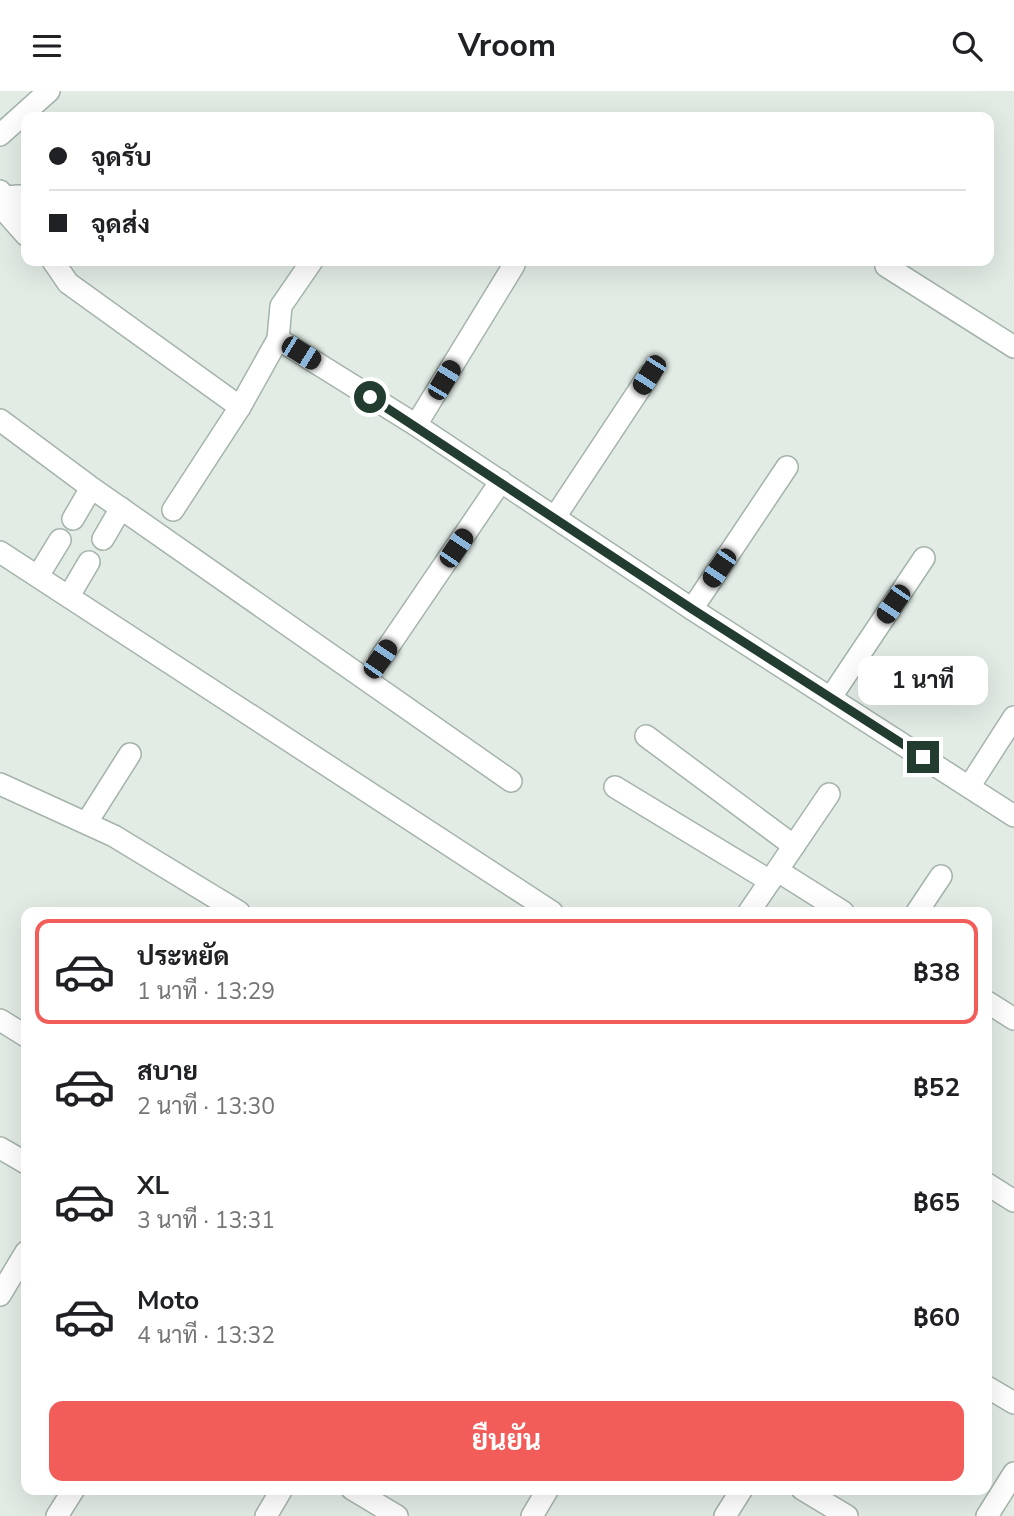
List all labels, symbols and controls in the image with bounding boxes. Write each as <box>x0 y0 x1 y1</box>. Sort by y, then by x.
text: Vroom <box>458 24 556 67</box>
icon: menu <box>28 27 66 65</box>
icon: search <box>948 27 986 65</box>
text: จุดรับ <box>91 140 152 175</box>
text: จุดส่ง <box>91 207 150 242</box>
car <box>278 333 325 373</box>
car <box>629 352 670 398</box>
car <box>425 357 464 403</box>
route start <box>354 381 386 413</box>
car <box>436 525 477 571</box>
car <box>699 545 740 591</box>
car <box>873 581 914 627</box>
car <box>360 636 401 682</box>
callout: 1 นาที <box>858 655 988 705</box>
text: 1 นาที <box>892 665 954 696</box>
route end <box>907 741 939 773</box>
text: ประหยัด <box>137 939 230 974</box>
icon: car <box>53 940 116 1003</box>
text: ฿38 <box>913 955 960 990</box>
text: 1 นาที · 13:29 <box>137 976 275 1007</box>
text: สบาย <box>137 1054 198 1089</box>
icon: car <box>53 1055 116 1118</box>
text: ฿52 <box>913 1070 960 1105</box>
text: 2 นาที · 13:30 <box>137 1091 275 1122</box>
text: XL <box>137 1168 169 1203</box>
icon: car <box>53 1170 116 1233</box>
text: ฿65 <box>913 1185 960 1220</box>
text: 3 นาที · 13:31 <box>137 1205 275 1236</box>
text: Moto <box>137 1283 199 1318</box>
icon: car <box>53 1285 116 1348</box>
text: ฿60 <box>913 1300 960 1335</box>
text: 4 นาที · 13:32 <box>137 1320 275 1351</box>
button: ยืนยัน <box>49 1401 964 1481</box>

